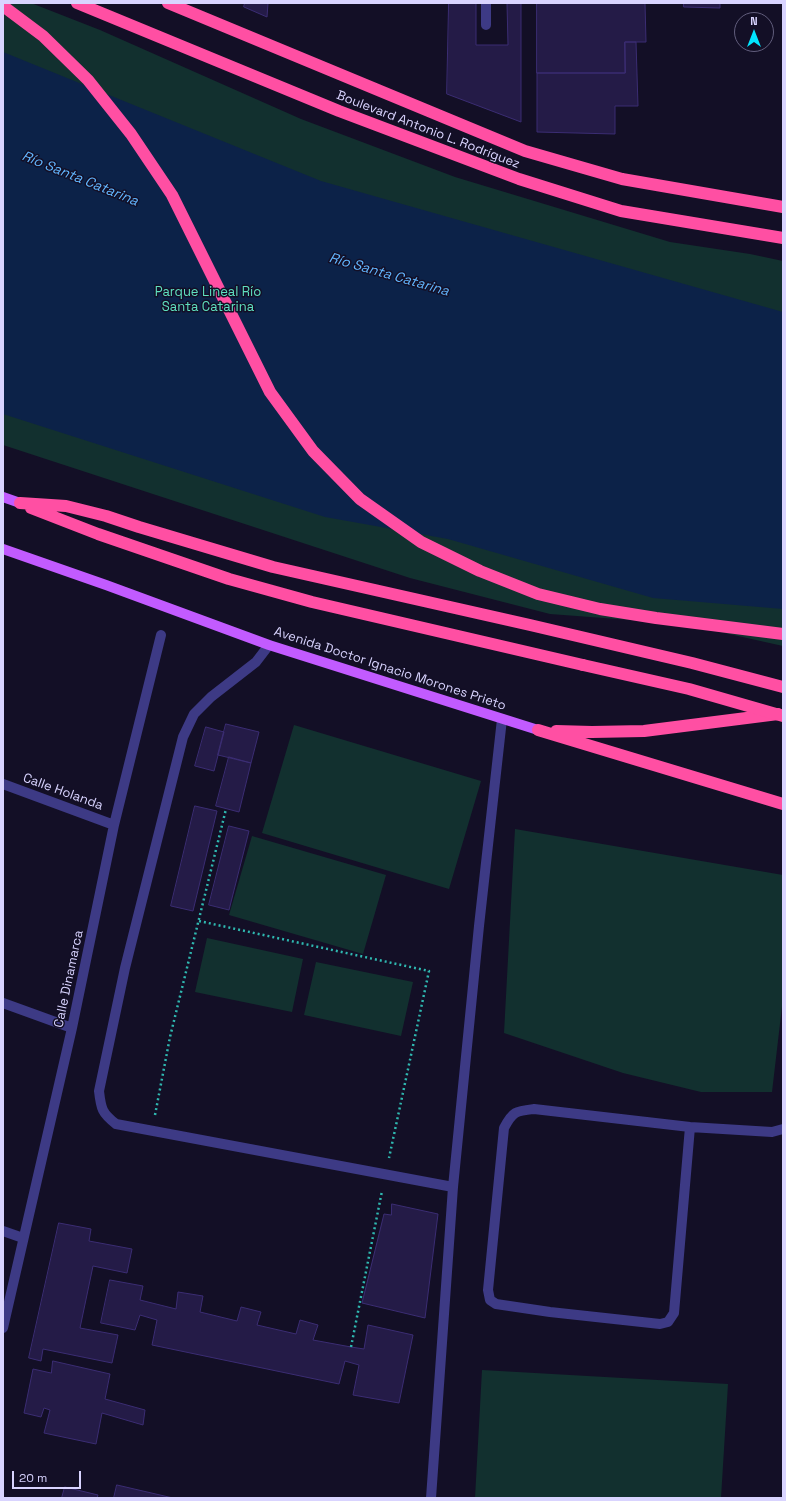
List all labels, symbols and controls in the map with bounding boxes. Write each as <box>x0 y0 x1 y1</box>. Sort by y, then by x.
north arrow <box>734 12 774 52</box>
text: N <box>750 14 758 28</box>
street label: Boulevard Antonio L. Rodríguez <box>334 88 522 172</box>
water label: Río Santa Catarina <box>19 148 141 210</box>
water label: Río Santa Catarina <box>327 250 451 300</box>
park label: Parque Lineal Río Santa Catarina <box>155 284 261 315</box>
street label: Avenida Doctor Ignacio Morones Prieto <box>272 624 508 714</box>
street label: Calle Holanda <box>21 770 105 814</box>
street label: Calle Dinamarca <box>51 929 87 1029</box>
scale bar <box>14 1463 83 1489</box>
text: 20 m <box>19 1470 47 1486</box>

